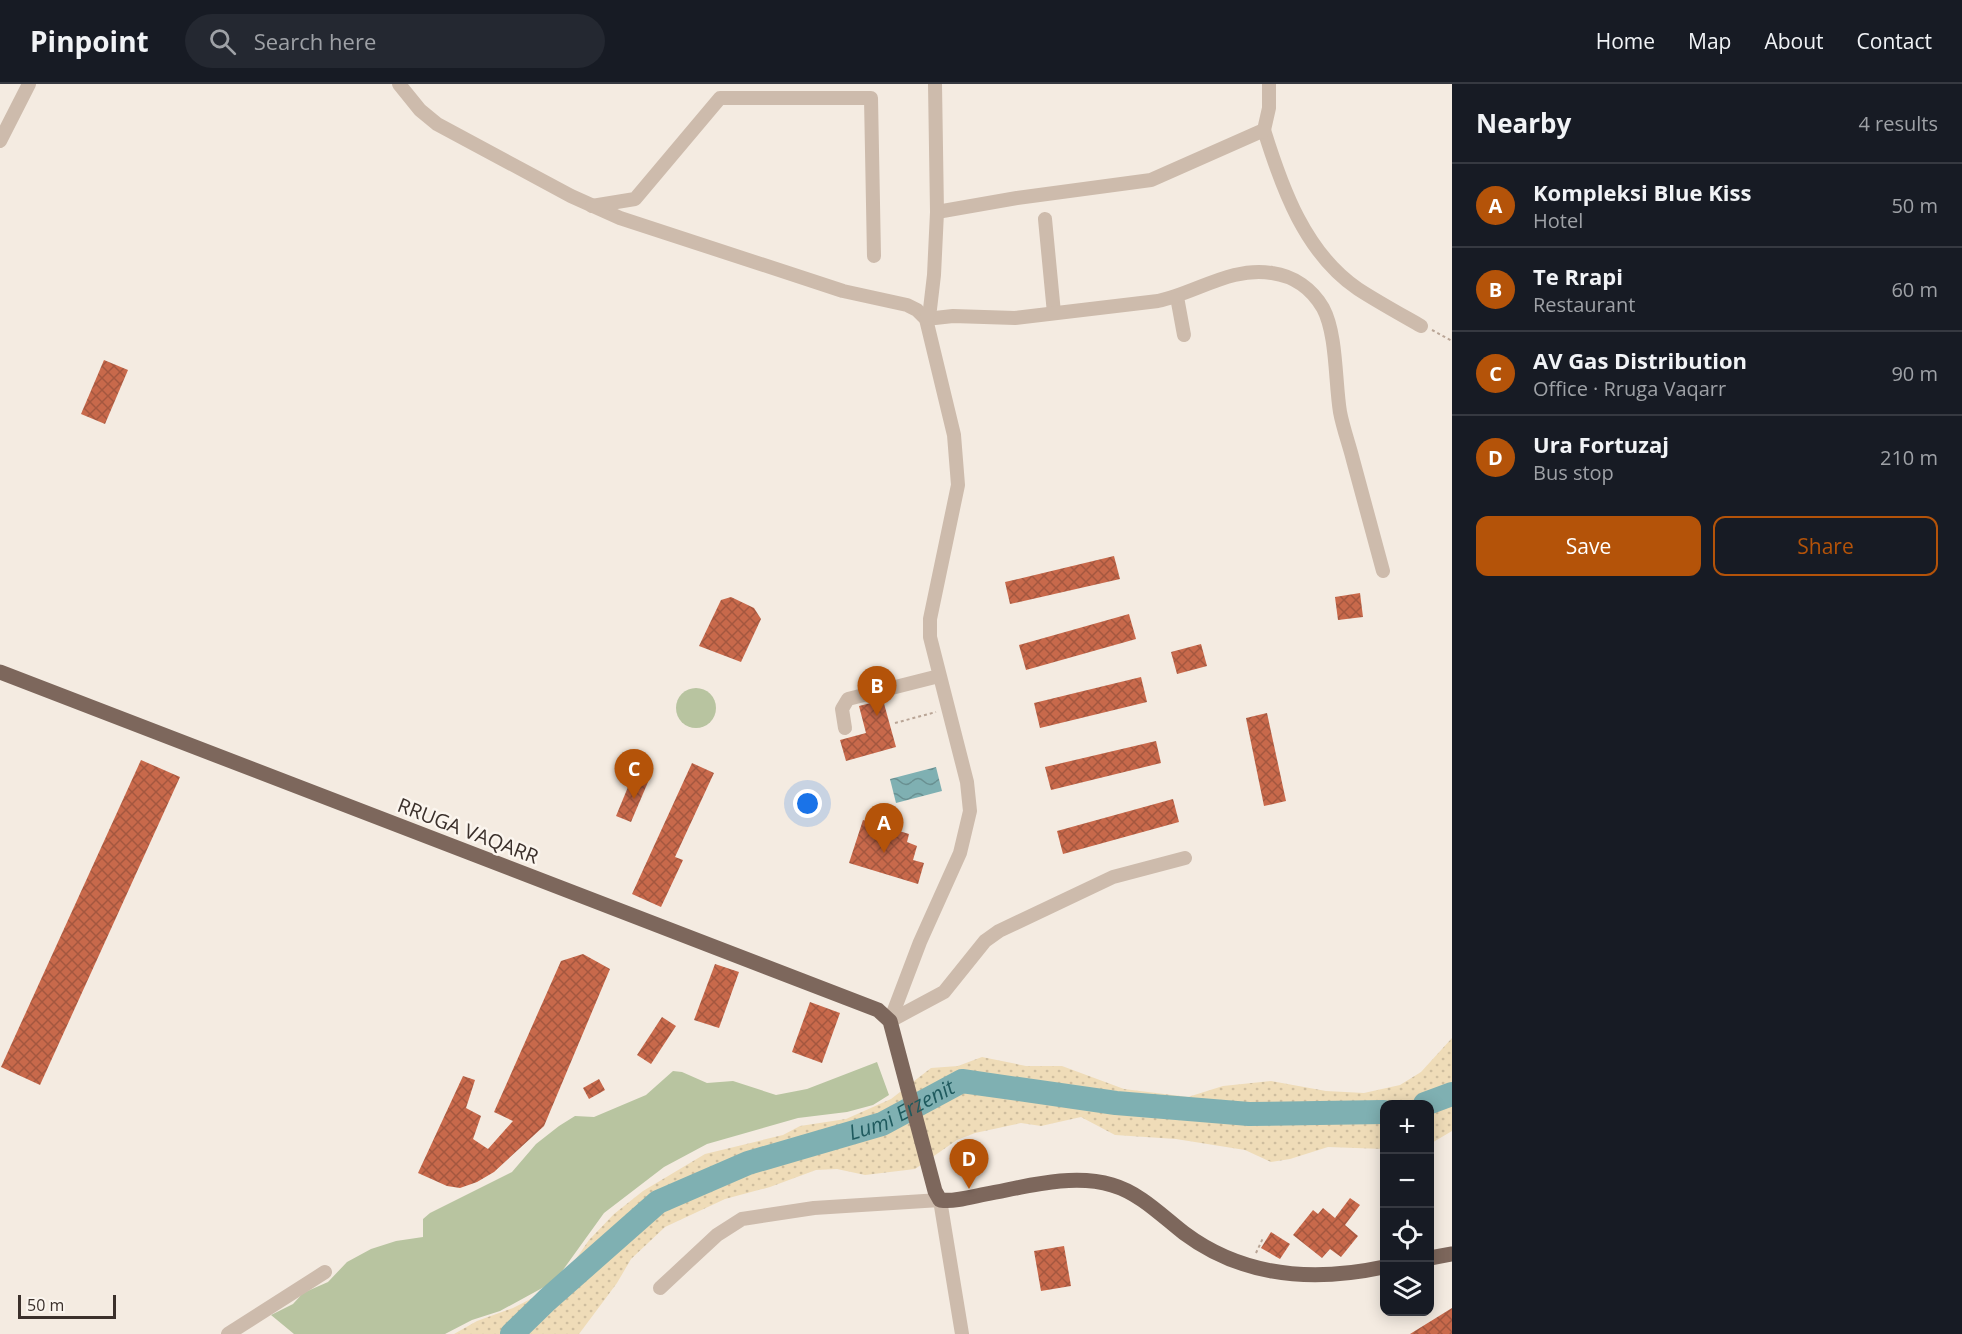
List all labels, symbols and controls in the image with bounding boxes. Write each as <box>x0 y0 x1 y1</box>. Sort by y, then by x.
search box <box>185 14 605 68</box>
text: Pinpoint <box>30 22 149 60</box>
icon: search <box>206 25 239 58</box>
text: Search here <box>254 26 376 56</box>
text: Home <box>1596 27 1655 55</box>
text: Map <box>1688 27 1731 55</box>
text: About <box>1764 27 1824 55</box>
text: Contact <box>1857 27 1932 55</box>
text: Nearby <box>1476 105 1571 141</box>
text: 4 results <box>1858 110 1938 137</box>
text: Kompleksi Blue Kiss <box>1533 177 1751 207</box>
text: A <box>1489 192 1502 219</box>
text: 50 m <box>1891 192 1938 219</box>
text: Hotel <box>1533 207 1583 234</box>
text: Te Rrapi <box>1533 261 1623 291</box>
text: B <box>1489 276 1502 303</box>
text: 60 m <box>1891 276 1938 303</box>
text: Restaurant <box>1533 291 1635 318</box>
text: AV Gas Distribution <box>1533 345 1747 375</box>
text: C <box>1489 360 1502 387</box>
text: 90 m <box>1891 360 1938 387</box>
text: Office · Rruga Vaqarr <box>1533 375 1726 402</box>
text: Ura Fortuzaj <box>1533 429 1669 459</box>
text: D <box>1488 444 1503 471</box>
text: 210 m <box>1880 444 1938 471</box>
text: Bus stop <box>1533 459 1614 486</box>
button: Save <box>1476 516 1701 576</box>
button: Share <box>1713 516 1938 576</box>
pin: B <box>858 666 896 716</box>
pin: C <box>614 750 654 799</box>
your location <box>793 789 822 818</box>
street label: RRUGA VAQARR <box>394 791 543 870</box>
pin: A <box>864 804 904 853</box>
water label: Lumi Erzenit <box>845 1072 960 1146</box>
map controls <box>1380 1100 1434 1316</box>
button: + <box>1380 1100 1434 1154</box>
pin: D <box>950 1140 988 1189</box>
button: − <box>1380 1154 1434 1208</box>
button: locate <box>1380 1208 1434 1262</box>
button: layers <box>1380 1262 1434 1316</box>
scale bar <box>18 1292 116 1320</box>
text: 50 m <box>27 1294 64 1316</box>

